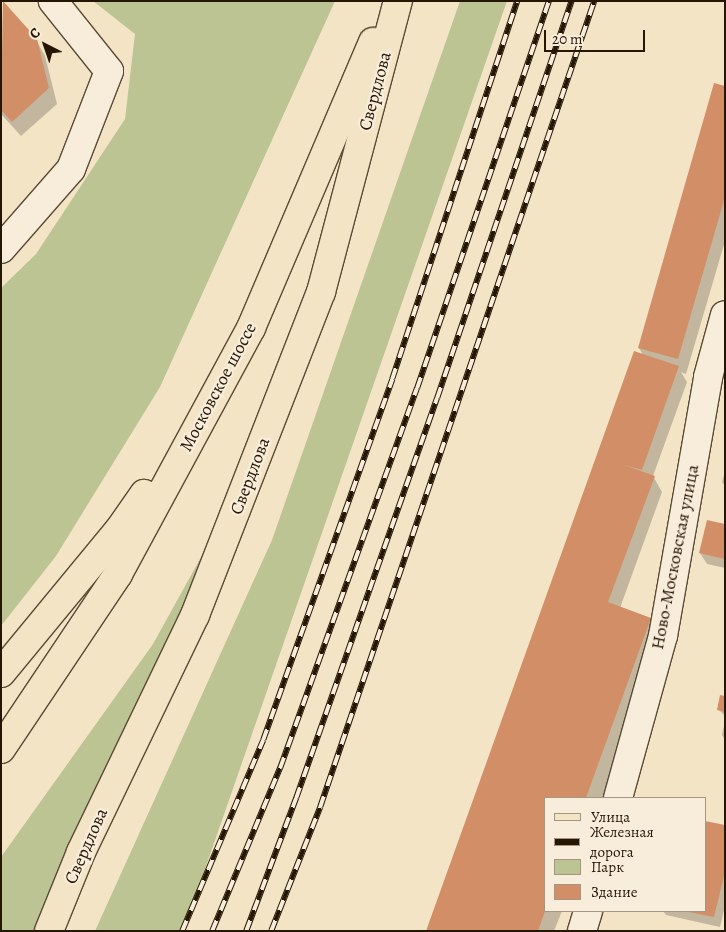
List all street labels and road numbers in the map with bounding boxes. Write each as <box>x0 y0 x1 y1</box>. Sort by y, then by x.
street label: Свердлова <box>354 49 396 133</box>
street label: Московское шоссе <box>175 319 261 455</box>
street label: Свердлова <box>225 434 275 518</box>
street label: Ново-Московская улица <box>646 463 704 651</box>
street label: Свердлова <box>60 805 112 887</box>

